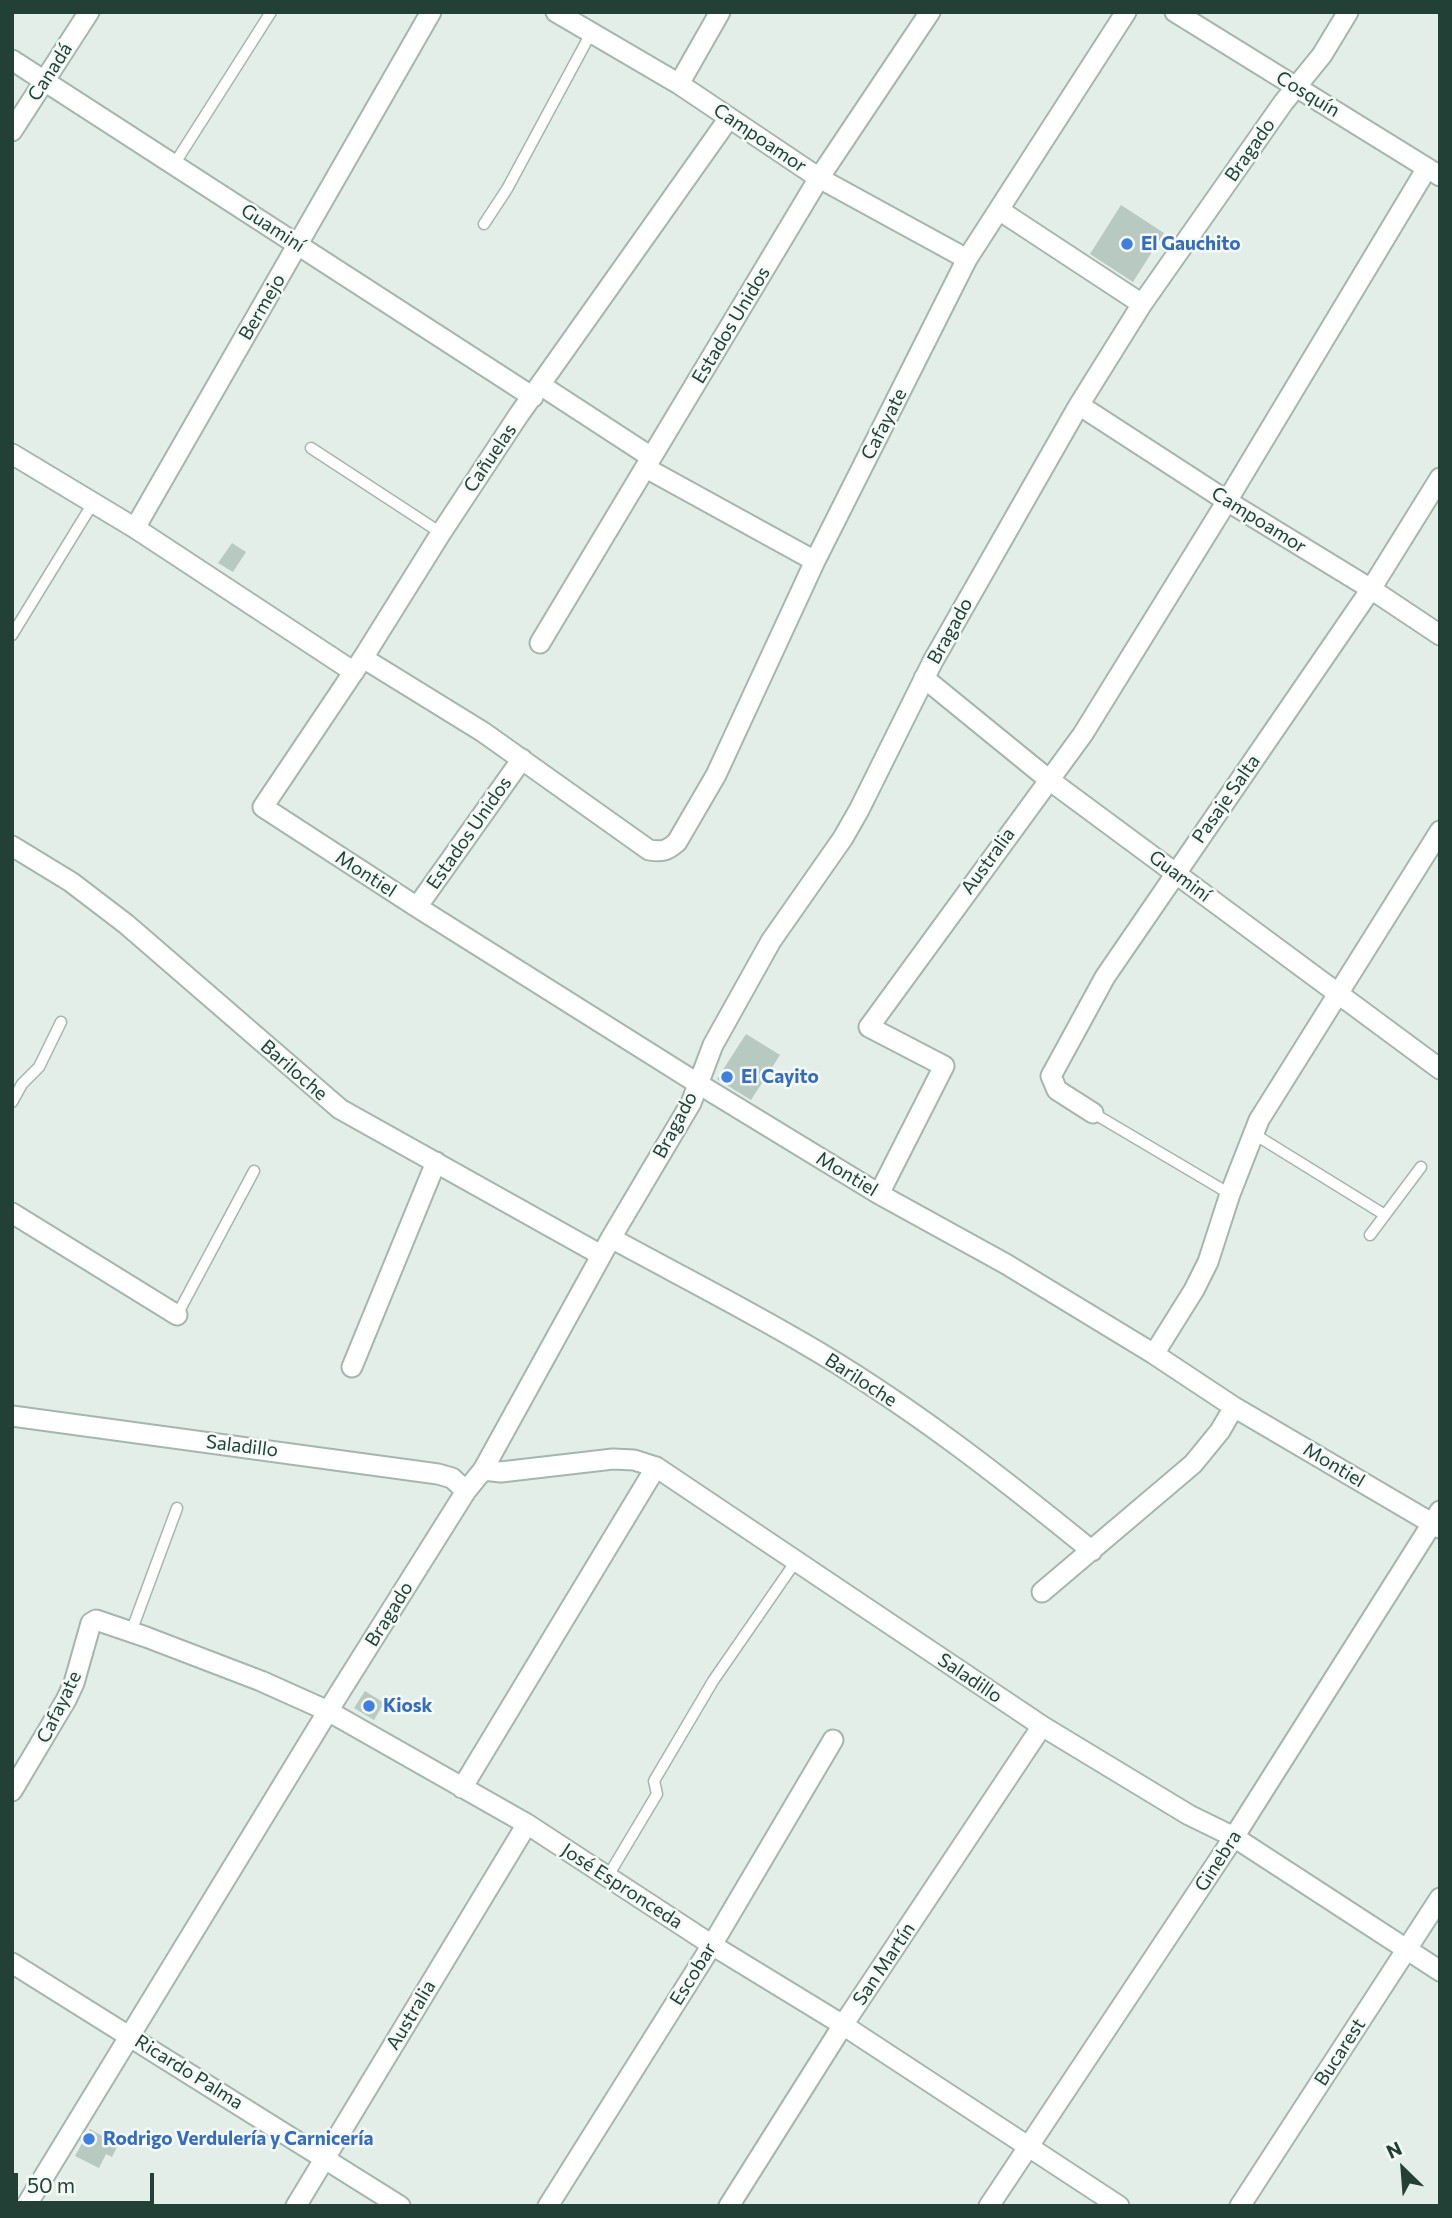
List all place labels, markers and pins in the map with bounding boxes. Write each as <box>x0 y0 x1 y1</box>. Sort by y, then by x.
place label: El Gauchito <box>1141 233 1241 255</box>
marker: El Gauchito <box>1119 236 1135 252</box>
place label: El Cayito <box>741 1066 819 1088</box>
marker: El Cayito <box>719 1069 735 1085</box>
place label: Kiosk <box>383 1695 432 1717</box>
marker: Kiosk <box>361 1698 377 1714</box>
place label: Rodrigo Verdulería y Carnicería <box>103 2128 373 2150</box>
marker: Rodrigo Verdulería y Carnicería <box>81 2131 97 2147</box>

